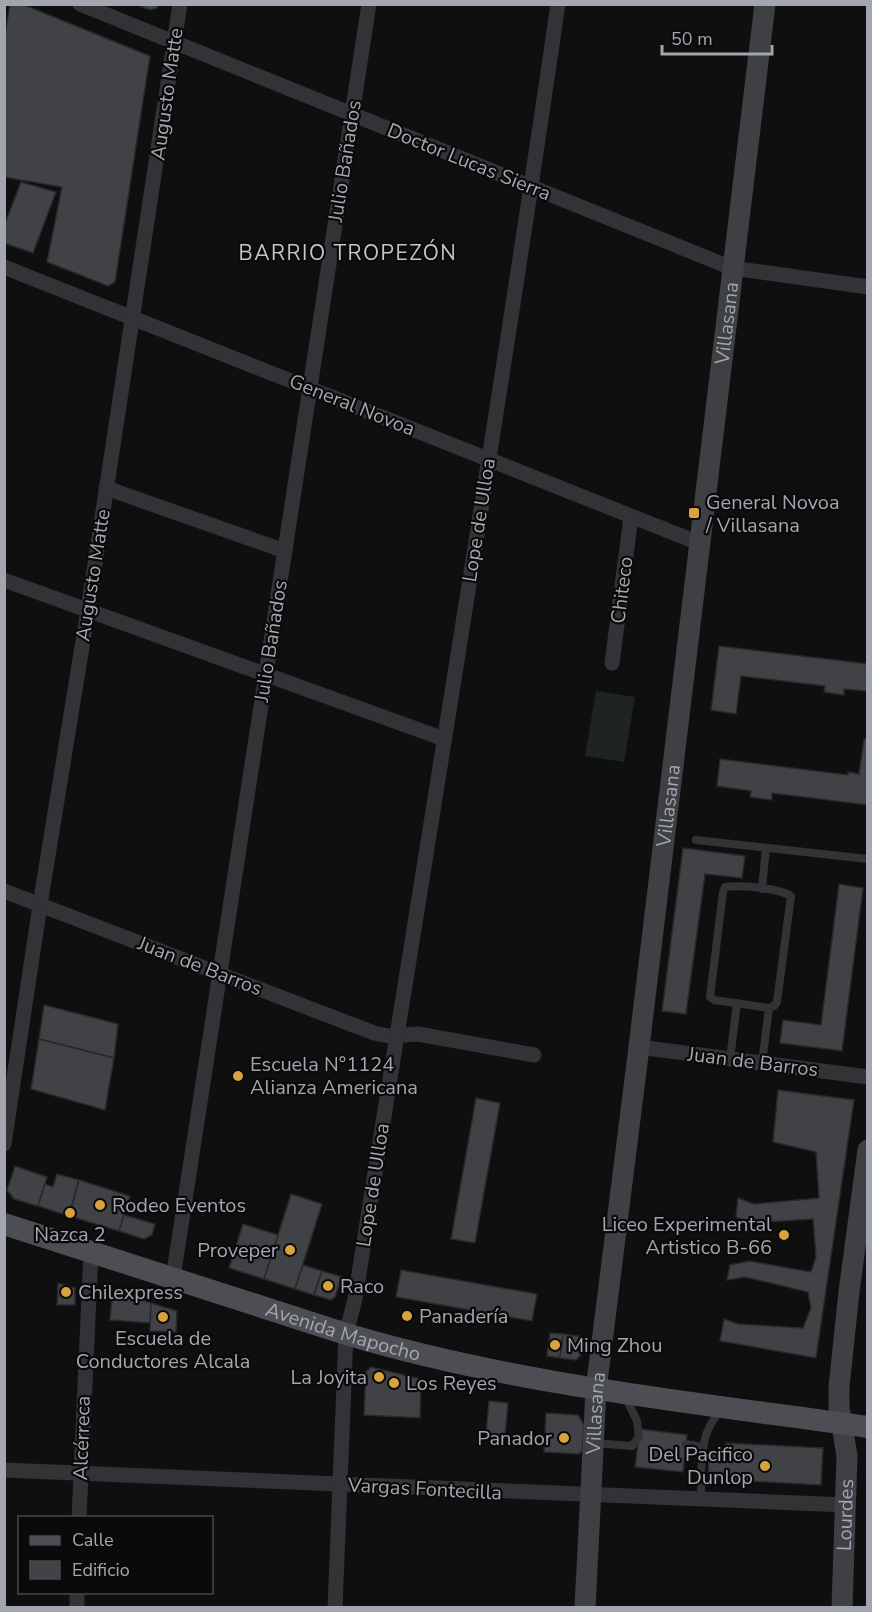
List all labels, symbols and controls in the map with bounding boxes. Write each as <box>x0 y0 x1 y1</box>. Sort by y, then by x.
scale bar <box>662 18 772 56</box>
street label: Augusto Matte <box>144 26 190 162</box>
text: 50 m <box>671 27 713 51</box>
street label: Julio Bañados <box>322 98 368 225</box>
street label: Doctor Lucas Sierra <box>383 117 555 207</box>
district label: BARRIO TROPEZÓN <box>239 239 457 267</box>
street label: Villasana <box>708 280 745 367</box>
street label: General Novoa <box>285 367 419 443</box>
street label: Lope de Ulloa <box>456 456 502 584</box>
place label: General Novoa / Villasana <box>705 489 840 539</box>
marker: General Novoa / Villasana <box>687 506 701 520</box>
street label: Augusto Matte <box>69 507 117 643</box>
street label: Chiteco <box>605 555 639 625</box>
street label: Julio Bañados <box>248 578 294 705</box>
street label: Villasana <box>650 763 687 850</box>
street label: Juan de Barros <box>133 930 266 1002</box>
street label: Juan de Barros <box>685 1040 820 1083</box>
place label: Escuela N°1124 Alianza Americana <box>250 1051 418 1101</box>
marker: Escuela N°1124 Alianza Americana <box>231 1069 245 1083</box>
street label: Lope de Ulloa <box>350 1121 396 1249</box>
place label: Rodeo Eventos <box>112 1192 246 1219</box>
marker: Rodeo Eventos <box>93 1198 107 1212</box>
marker: Nazca 2 <box>63 1206 77 1220</box>
place label: Liceo Experimental Artistico B-66 <box>602 1211 772 1261</box>
place label: Nazca 2 <box>34 1221 106 1248</box>
marker: Liceo Experimental Artistico B-66 <box>777 1228 791 1242</box>
place label: Proveper <box>197 1237 278 1264</box>
marker: Proveper <box>283 1243 297 1257</box>
place label: Raco <box>340 1273 384 1300</box>
place label: Chilexpress <box>78 1279 183 1306</box>
marker: Raco <box>321 1279 335 1293</box>
marker: Chilexpress <box>59 1285 73 1299</box>
street label: Avenida Mapocho <box>262 1296 424 1367</box>
place label: Panadería <box>419 1303 508 1330</box>
marker: Panadería <box>400 1309 414 1323</box>
marker: Escuela de Conductores Alcala <box>156 1310 170 1324</box>
place label: Escuela de Conductores Alcala <box>76 1325 250 1375</box>
place label: Ming Zhou <box>567 1332 662 1359</box>
marker: Ming Zhou <box>548 1338 562 1352</box>
place label: La Joyita <box>290 1364 367 1391</box>
marker: La Joyita <box>372 1370 386 1384</box>
place label: Los Reyes <box>406 1370 497 1397</box>
street label: Villasana <box>579 1370 612 1456</box>
marker: Los Reyes <box>387 1376 401 1390</box>
street label: Alcérreca <box>67 1395 97 1481</box>
place label: Panador <box>477 1425 552 1452</box>
marker: Panador <box>557 1431 571 1445</box>
place label: Del Pacifico Dunlop <box>648 1441 753 1491</box>
marker: Del Pacifico Dunlop <box>758 1459 772 1473</box>
street label: Vargas Fontecilla <box>346 1471 503 1507</box>
street label: Lourdes <box>830 1479 860 1552</box>
legend <box>18 1516 213 1594</box>
text: Calle <box>72 1528 114 1552</box>
text: Edificio <box>72 1558 130 1582</box>

